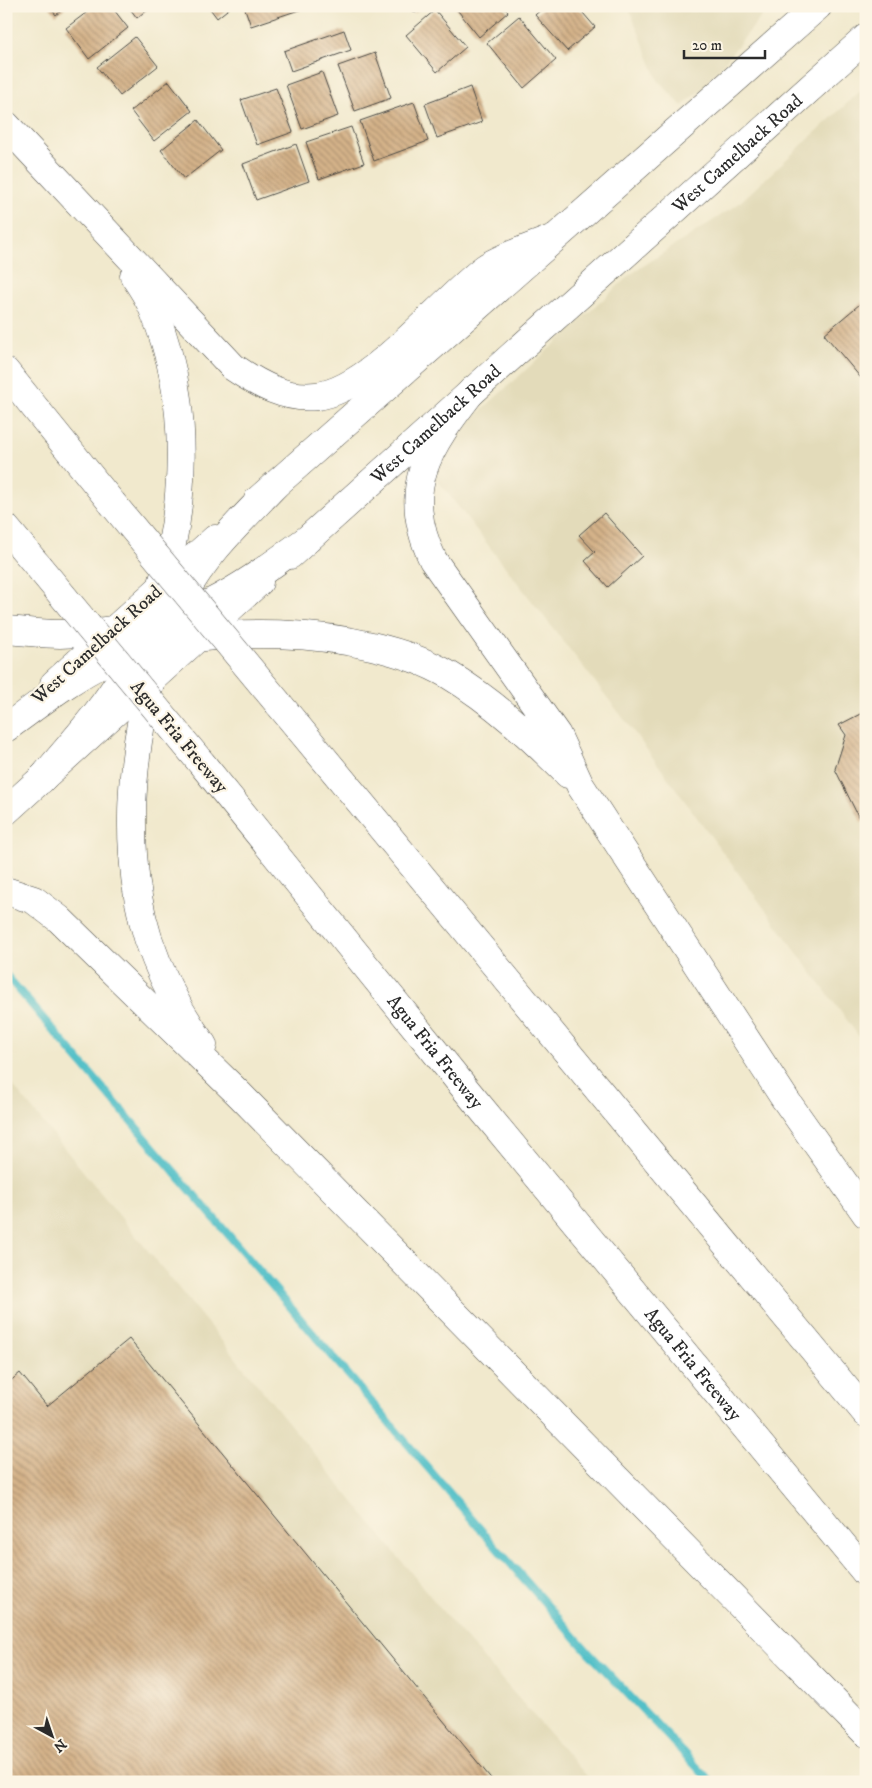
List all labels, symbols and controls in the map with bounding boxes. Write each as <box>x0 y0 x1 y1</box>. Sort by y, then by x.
scale bar <box>684 28 766 60</box>
text: 20 m <box>692 36 722 55</box>
street label: West Camelback Road <box>667 89 808 219</box>
street label: West Camelback Road <box>365 359 506 489</box>
street label: West Camelback Road <box>26 580 167 710</box>
street label: Agua Fria Freeway <box>125 676 233 799</box>
street label: Agua Fria Freeway <box>382 990 489 1114</box>
street label: Agua Fria Freeway <box>639 1303 747 1426</box>
north arrow <box>28 1710 78 1760</box>
text: N <box>49 1735 70 1756</box>

